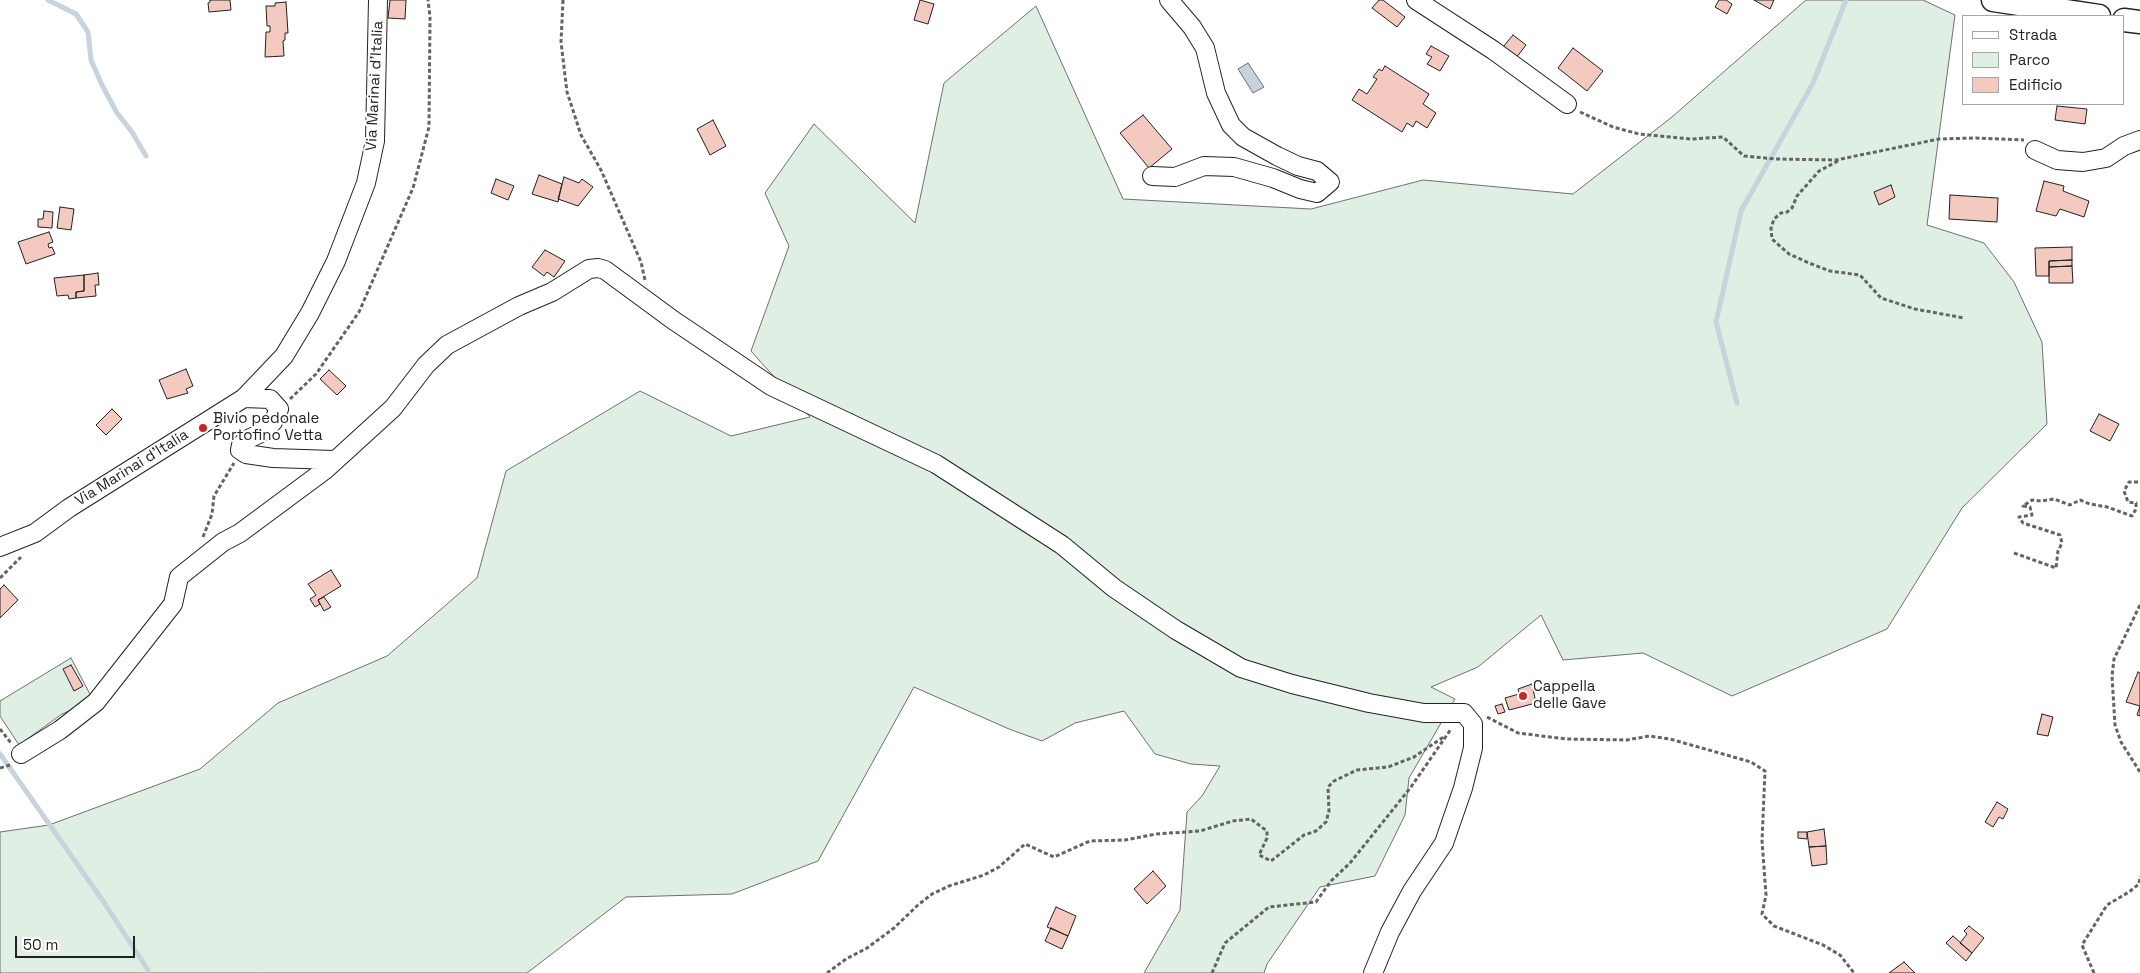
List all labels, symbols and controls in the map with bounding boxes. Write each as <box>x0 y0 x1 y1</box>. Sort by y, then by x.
legend <box>1962 15 2125 105</box>
street label: Via Marinai d'Italia <box>363 20 387 152</box>
text: Strada <box>2009 25 2057 44</box>
text: Parco <box>2009 50 2050 69</box>
text: Edificio <box>2009 75 2063 94</box>
place label: Bivio pedonale Portofino Vetta <box>213 410 323 445</box>
marker: Bivio pedonale Portofino Vetta <box>197 422 209 434</box>
street label: Via Marinai d'Italia <box>72 426 192 510</box>
place label: Cappella delle Gave <box>1533 678 1606 713</box>
marker: Cappella delle Gave <box>1517 690 1529 702</box>
scale bar <box>18 926 138 958</box>
text: 50 m <box>23 935 58 954</box>

